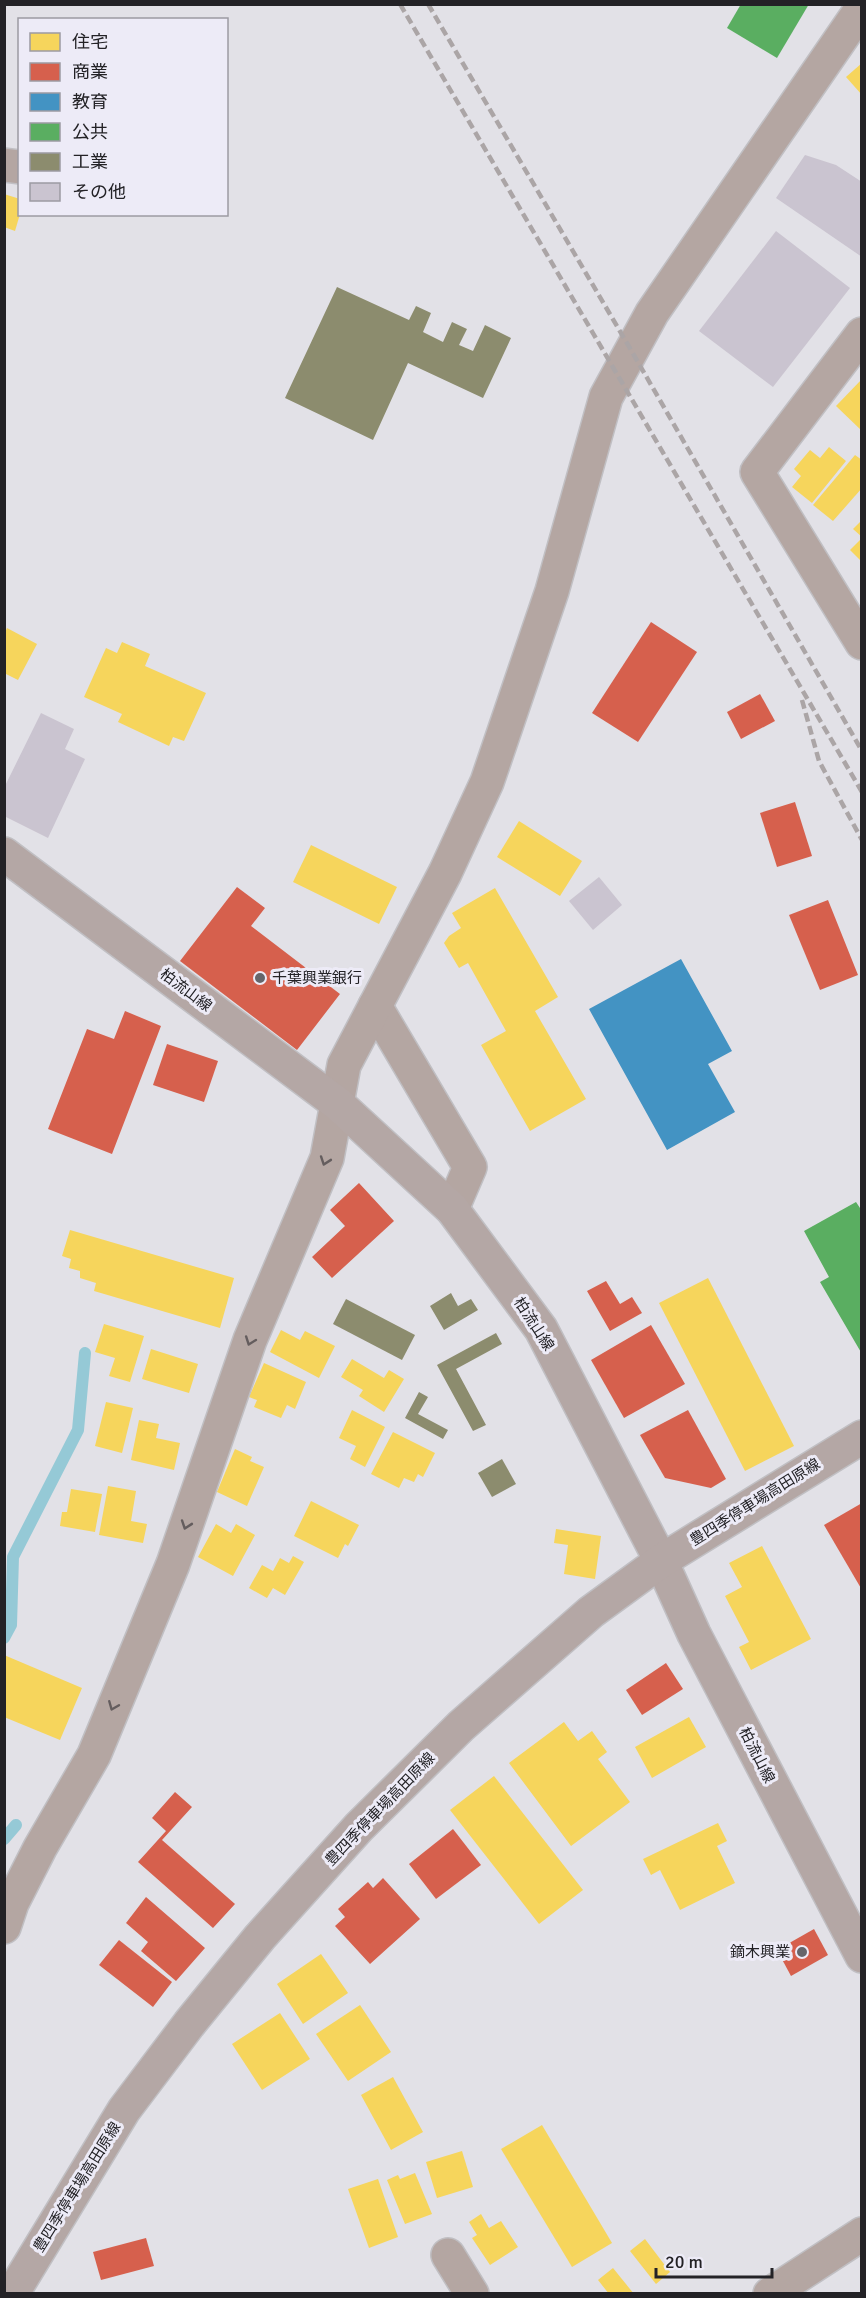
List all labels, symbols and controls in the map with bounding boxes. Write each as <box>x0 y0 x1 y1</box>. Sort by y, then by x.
legend <box>18 18 228 216</box>
text: 住宅 <box>72 31 108 53</box>
text: 商業 <box>72 61 108 83</box>
text: 教育 <box>72 91 108 113</box>
text: 公共 <box>72 121 108 143</box>
text: 工業 <box>72 151 108 173</box>
text: その他 <box>72 181 126 203</box>
street label: 柏流山線 <box>157 965 215 1015</box>
place label: 千葉興業銀行 <box>272 969 362 987</box>
marker: 千葉興業銀行 <box>253 971 267 985</box>
one-way arrow <box>319 1155 332 1166</box>
street label: 柏流山線 <box>510 1294 558 1354</box>
one-way arrow <box>245 1335 257 1346</box>
street label: 豊四季停車場高田原線 <box>687 1455 823 1549</box>
one-way arrow <box>181 1520 194 1530</box>
one-way arrow <box>108 1700 120 1711</box>
street label: 柏流山線 <box>735 1724 779 1786</box>
street label: 豊四季停車場高田原線 <box>321 1749 439 1869</box>
place label: 鏑木興業 <box>730 1943 790 1961</box>
marker: 鏑木興業 <box>795 1945 809 1959</box>
street label: 豊四季停車場高田原線 <box>30 2119 124 2255</box>
scale bar <box>656 2241 772 2279</box>
text: 20 m <box>665 2251 703 2273</box>

